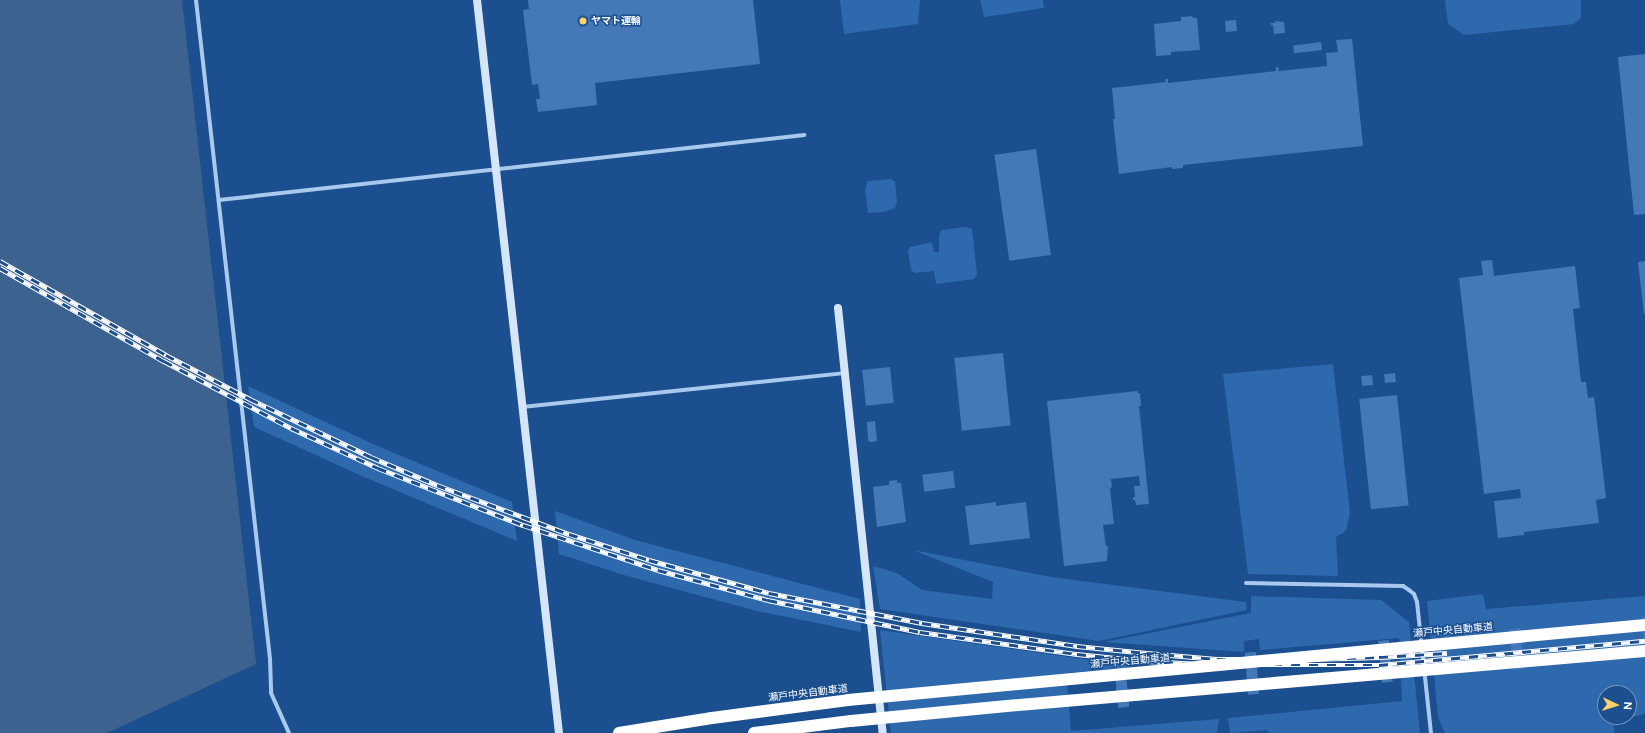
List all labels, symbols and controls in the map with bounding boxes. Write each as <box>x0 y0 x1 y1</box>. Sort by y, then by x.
place label: ヤマト運輸 <box>591 15 641 27</box>
marker: ヤマト運輸 <box>578 16 588 26</box>
street label: 瀬戸中央自動車道 <box>1413 621 1493 639</box>
street label: 瀬戸中央自動車道 <box>1090 652 1170 670</box>
street label: 瀬戸中央自動車道 <box>768 682 848 704</box>
north arrow <box>1597 685 1637 725</box>
text: N <box>1621 701 1635 710</box>

